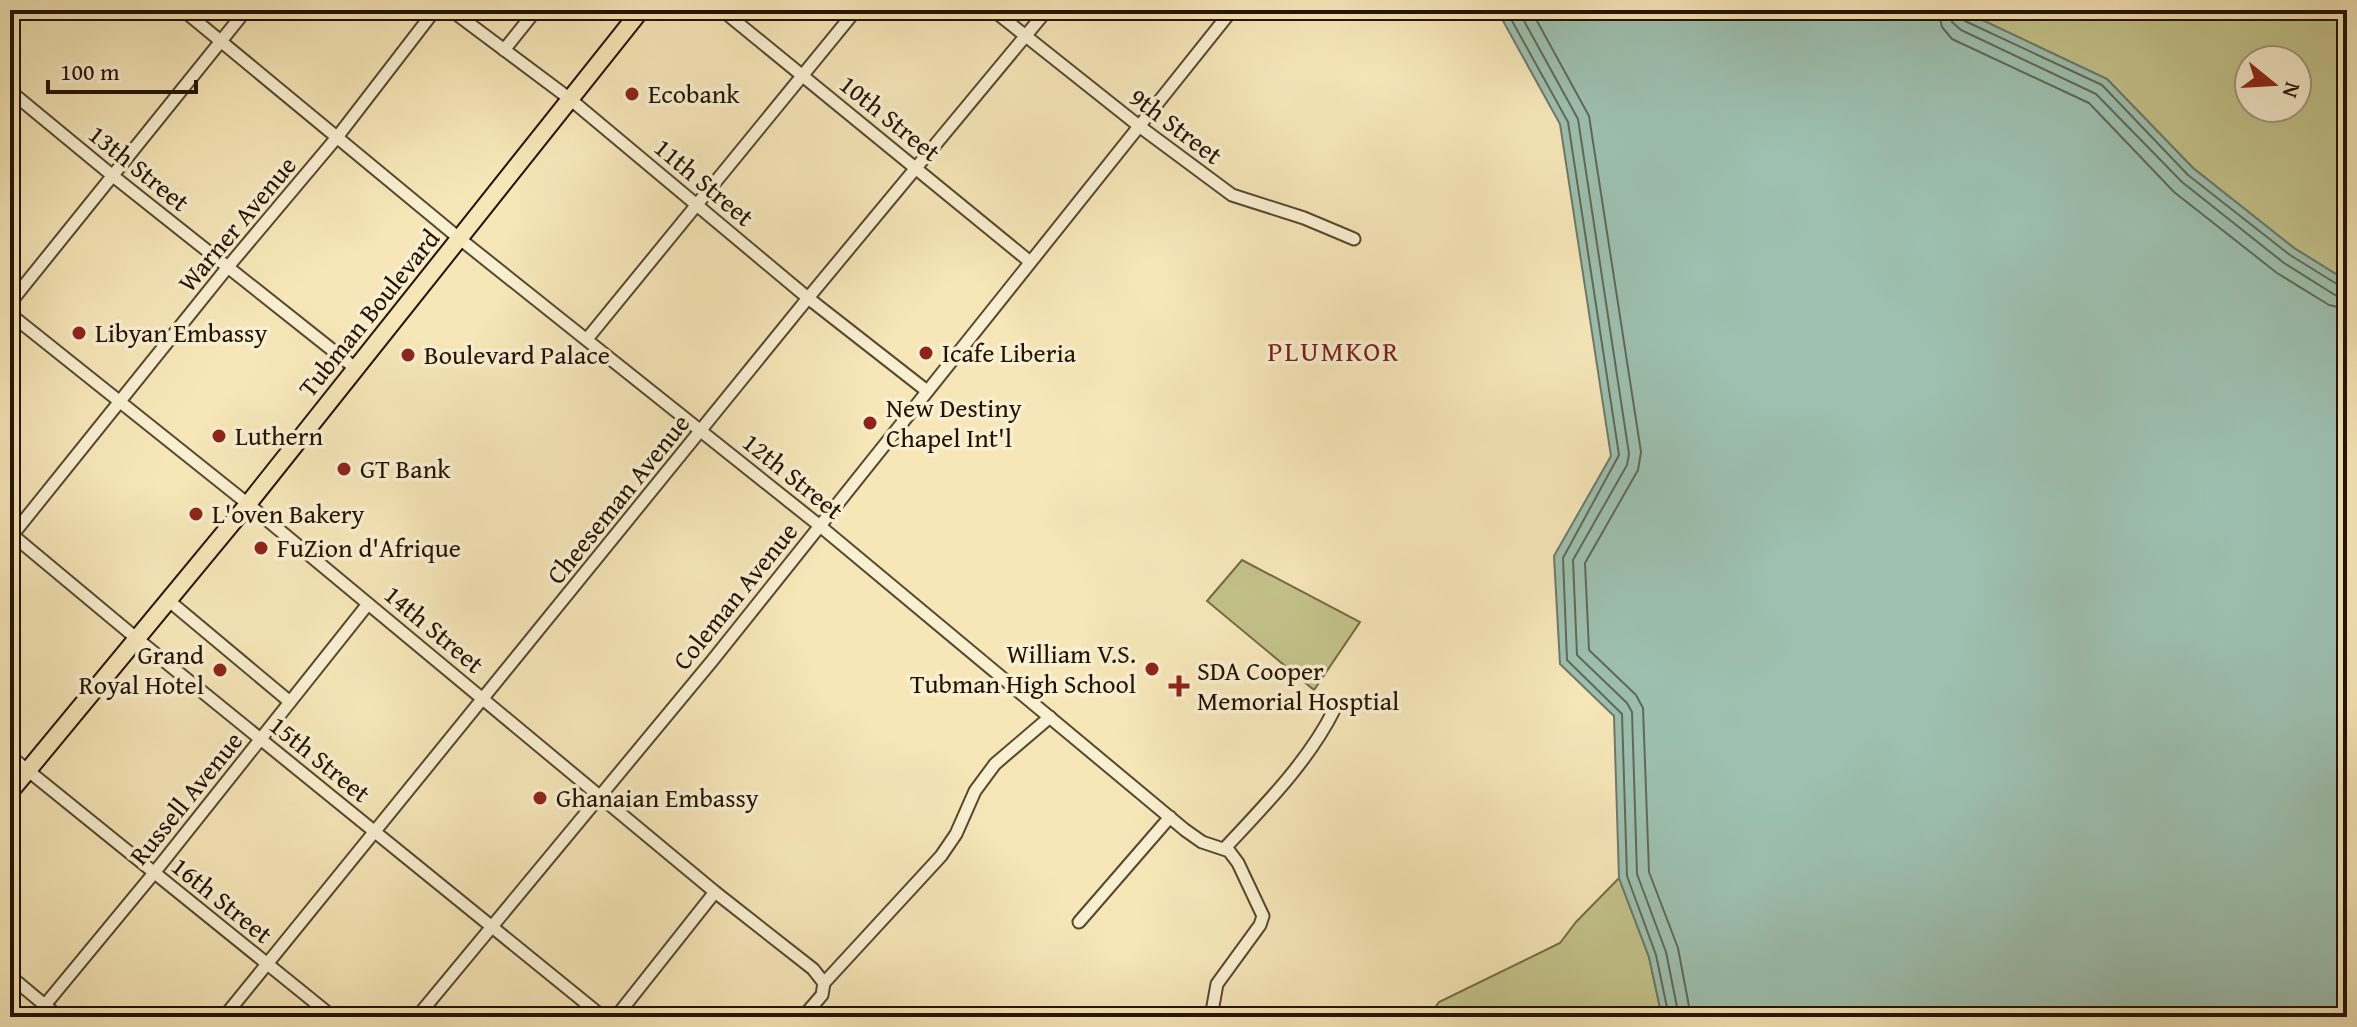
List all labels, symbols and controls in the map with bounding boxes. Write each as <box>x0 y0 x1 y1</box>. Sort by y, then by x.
scale bar <box>48 44 196 94</box>
north arrow <box>2233 44 2313 124</box>
text: 100 m <box>60 54 120 89</box>
street label: 10th Street <box>831 65 949 171</box>
place label: Ecobank <box>648 74 740 113</box>
street label: 9th Street <box>1122 78 1231 174</box>
text: N <box>2274 78 2310 102</box>
marker: Ecobank <box>623 85 641 103</box>
street label: 13th Street <box>80 115 198 221</box>
street label: 11th Street <box>646 128 763 235</box>
street label: Warner Avenue <box>168 147 305 300</box>
street label: Tubman Boulevard <box>288 220 449 405</box>
place label: Libyan Embassy <box>95 313 267 352</box>
marker: Libyan Embassy <box>70 324 88 342</box>
district label: PLUMKOR <box>1268 330 1401 371</box>
place label: Icafe Liberia <box>942 333 1077 372</box>
place label: Boulevard Palace <box>424 335 610 374</box>
marker: Icafe Liberia <box>917 344 935 362</box>
marker: Boulevard Palace <box>399 346 417 364</box>
place label: New Destiny Chapel Int'l <box>886 388 1022 457</box>
street label: Cheeseman Avenue <box>537 405 699 592</box>
marker: New Destiny Chapel Int'l <box>861 414 879 432</box>
place label: Luthern <box>235 416 323 455</box>
street label: 12th Street <box>734 423 852 529</box>
marker: Luthern <box>210 427 228 445</box>
place label: GT Bank <box>360 449 451 488</box>
marker: GT Bank <box>335 460 353 478</box>
place label: L'oven Bakery <box>212 494 365 533</box>
marker: L'oven Bakery <box>187 505 205 523</box>
street label: Coleman Avenue <box>663 513 807 678</box>
place label: FuZion d'Afrique <box>277 528 461 567</box>
marker: FuZion d'Afrique <box>252 539 270 557</box>
street label: 14th Street <box>376 575 493 682</box>
place label: William V.S. Tubman High School <box>910 634 1136 703</box>
place label: Grand Royal Hotel <box>79 635 204 704</box>
place label: SDA Cooper Memorial Hosptial <box>1197 651 1399 720</box>
marker: William V.S. Tubman High School <box>1143 660 1161 678</box>
marker: Grand Royal Hotel <box>211 661 229 679</box>
marker: SDA Cooper Memorial Hosptial <box>1168 675 1190 697</box>
street label: 15th Street <box>261 706 379 812</box>
street label: Russell Avenue <box>119 722 252 873</box>
place label: Ghanaian Embassy <box>556 778 759 817</box>
marker: Ghanaian Embassy <box>531 789 549 807</box>
street label: 16th Street <box>163 847 281 953</box>

